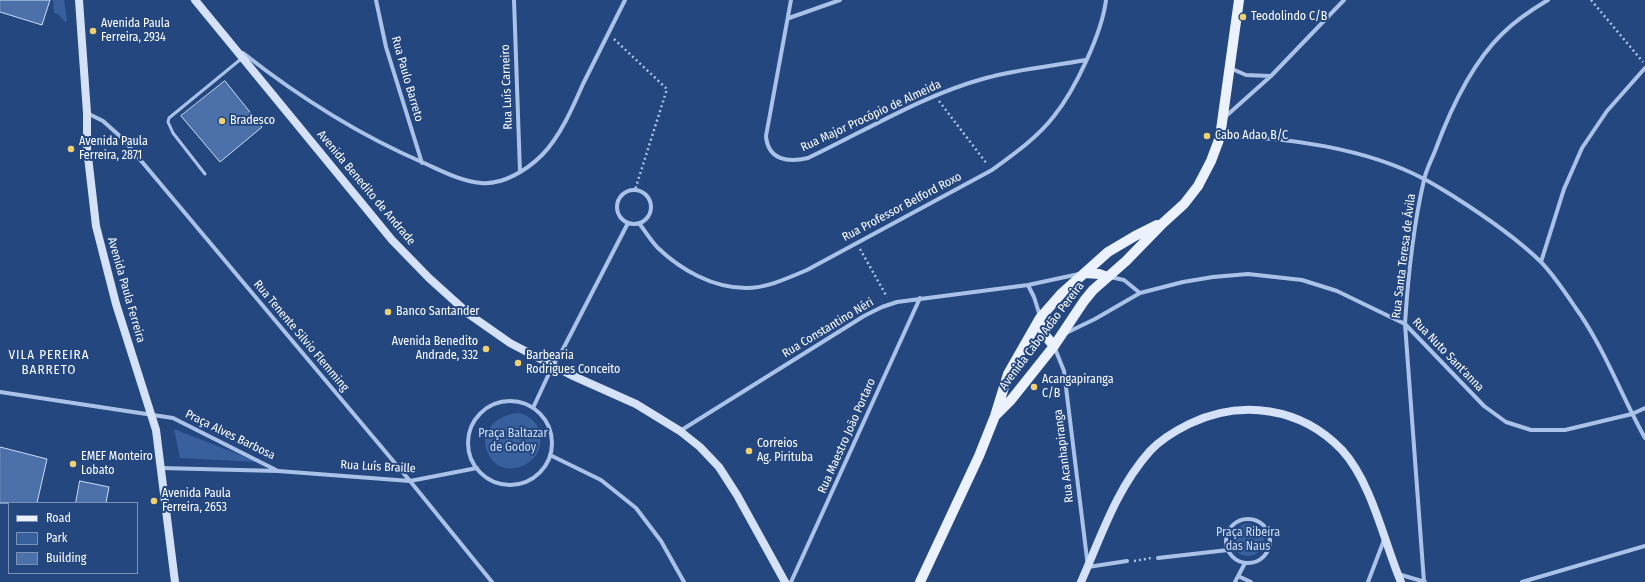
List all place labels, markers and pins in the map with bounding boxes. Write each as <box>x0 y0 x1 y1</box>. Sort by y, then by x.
place label: Teodolindo C/B <box>1251 10 1327 24</box>
marker: Teodolindo C/B <box>1238 12 1248 22</box>
place label: Avenida Paula Ferreira, 2934 <box>101 17 170 45</box>
marker: Avenida Paula Ferreira, 2934 <box>88 26 98 36</box>
place label: Bradesco <box>230 114 275 128</box>
marker: Bradesco <box>217 116 227 126</box>
place label: Cabo Adao B/C <box>1215 129 1288 143</box>
marker: Cabo Adao B/C <box>1202 131 1212 141</box>
place label: Avenida Paula Ferreira, 2871 <box>79 135 148 163</box>
marker: Avenida Paula Ferreira, 2871 <box>66 144 76 154</box>
place label: Banco Santander <box>396 305 480 319</box>
marker: Banco Santander <box>383 307 393 317</box>
place label: Avenida Benedito Andrade, 332 <box>392 335 478 363</box>
marker: Avenida Benedito Andrade, 332 <box>481 344 491 354</box>
place label: Barbearia Rodrigues Conceito <box>526 349 620 377</box>
marker: Barbearia Rodrigues Conceito <box>513 358 523 368</box>
place label: Acangapiranga C/B <box>1042 373 1114 401</box>
marker: Acangapiranga C/B <box>1029 382 1039 392</box>
place label: Correios Ag. Pirituba <box>757 437 813 465</box>
marker: Correios Ag. Pirituba <box>744 446 754 456</box>
place label: EMEF Monteiro Lobato <box>81 450 153 478</box>
marker: EMEF Monteiro Lobato <box>68 459 78 469</box>
place label: Avenida Paula Ferreira, 2653 <box>162 487 231 515</box>
marker: Avenida Paula Ferreira, 2653 <box>149 496 159 506</box>

